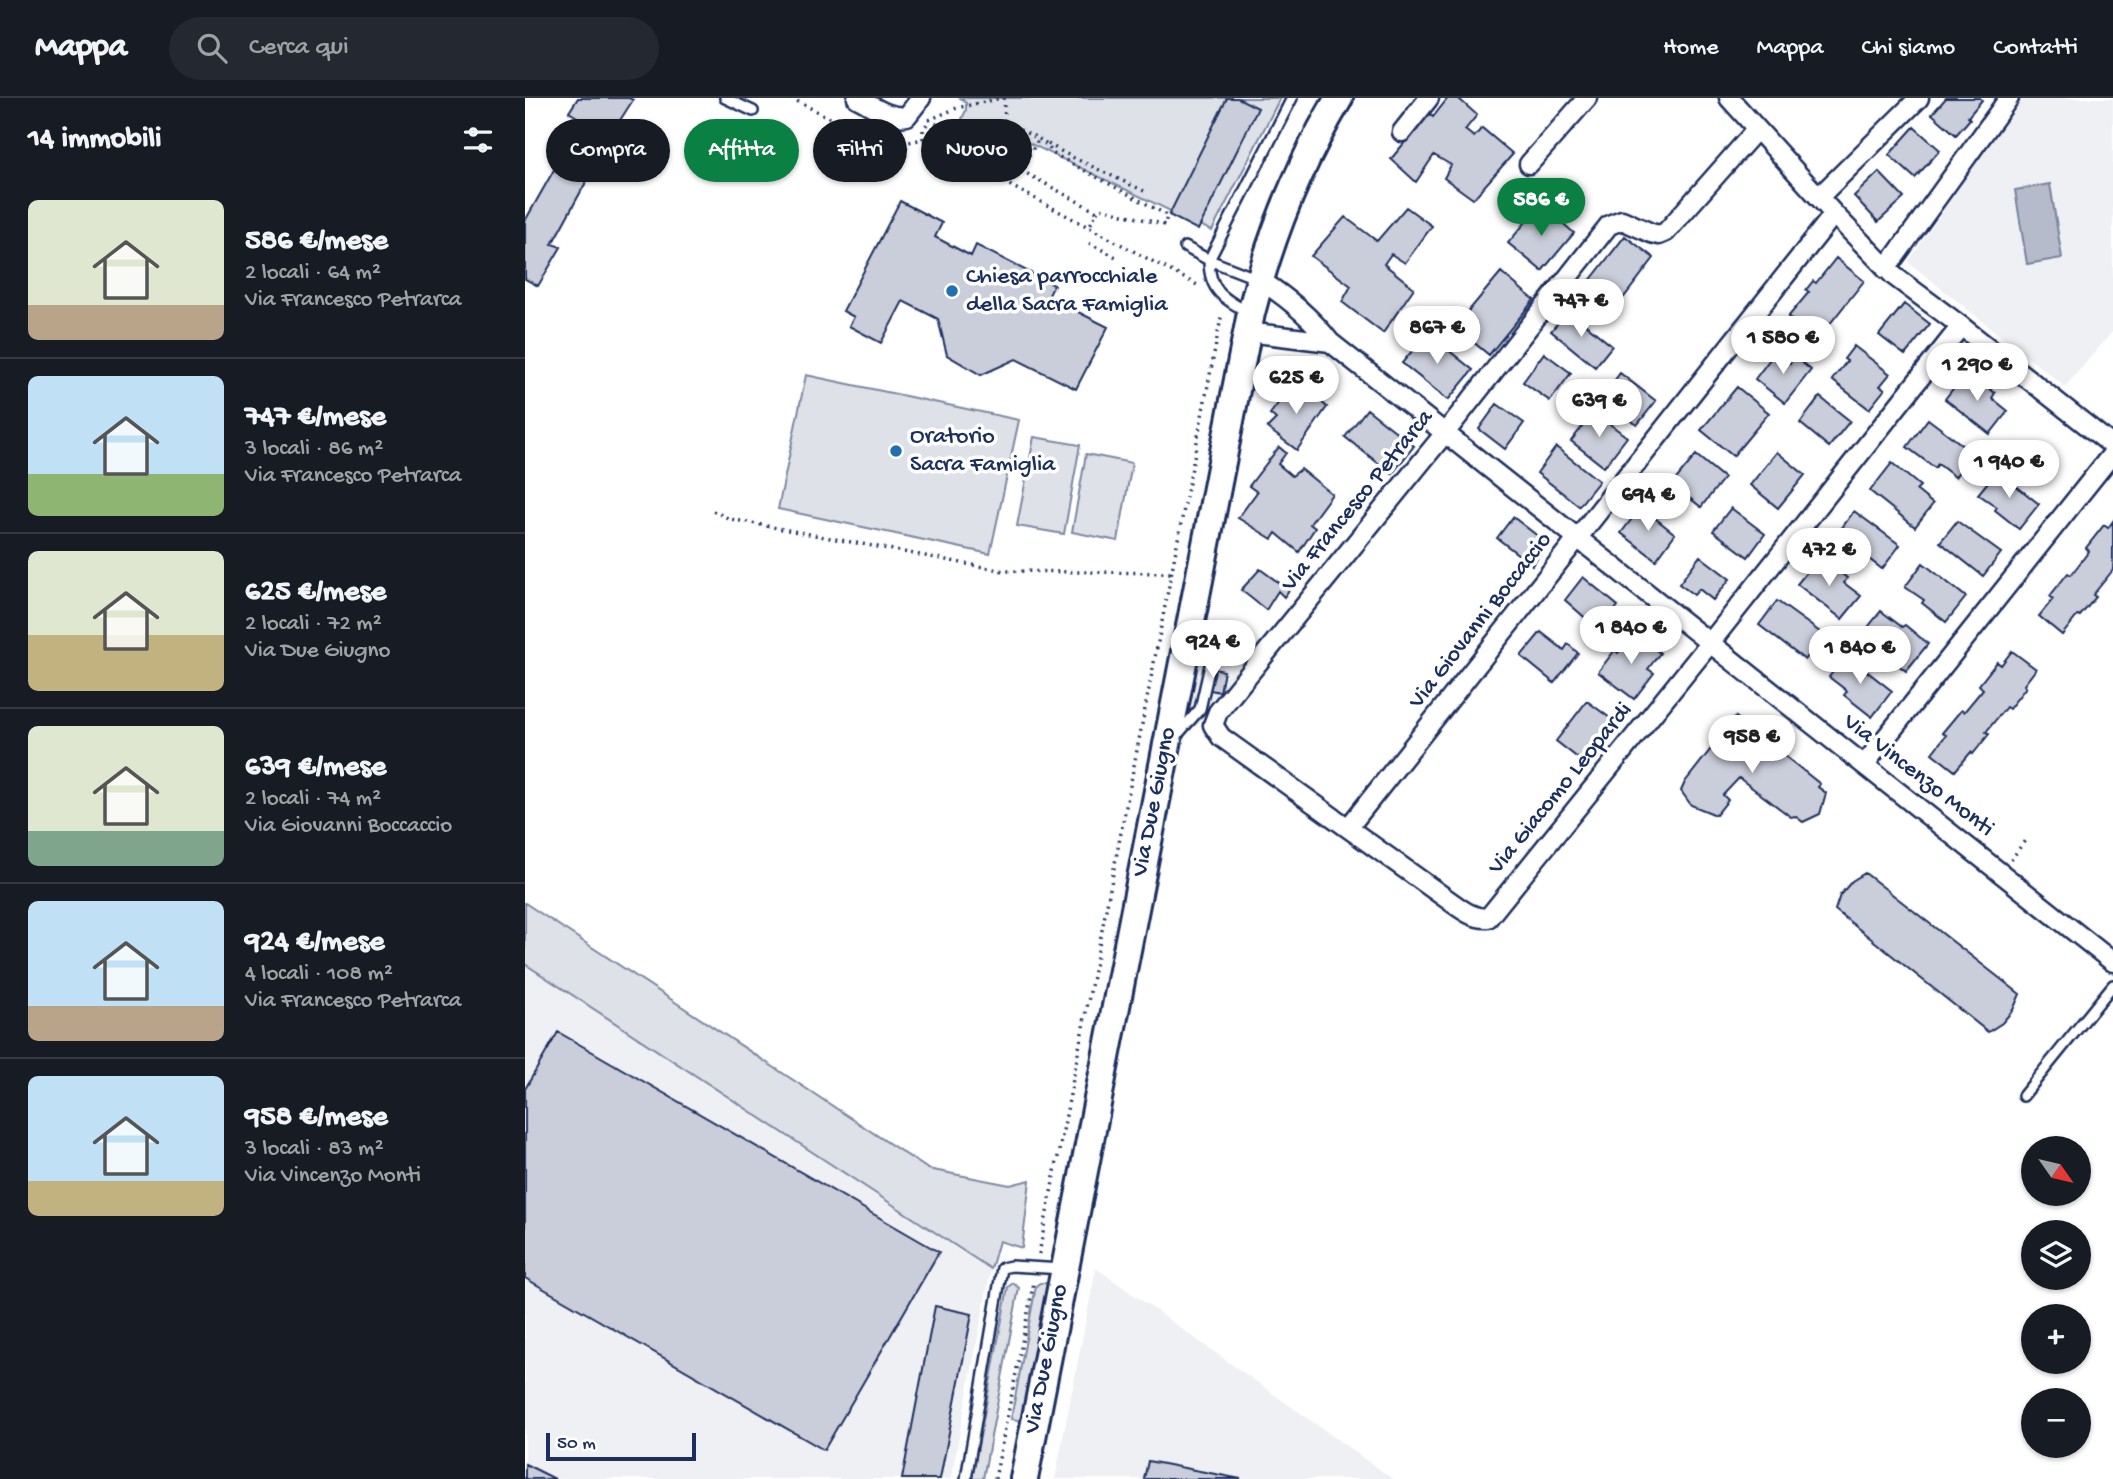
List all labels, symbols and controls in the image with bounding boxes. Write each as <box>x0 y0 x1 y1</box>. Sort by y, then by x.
search box <box>169 17 659 80</box>
text: Mappa <box>35 29 127 67</box>
icon: search <box>193 29 231 67</box>
text: Cerca qui <box>249 33 349 64</box>
text: Home <box>1663 34 1719 63</box>
text: Mappa <box>1757 34 1824 63</box>
text: Chi siamo <box>1862 34 1955 63</box>
text: Contatti <box>1993 34 2078 63</box>
chip: Compra <box>546 119 670 182</box>
chip: Affitta <box>684 119 799 182</box>
chip: Filtri <box>813 119 907 182</box>
chip: Nuovo <box>921 119 1032 182</box>
icon: filters <box>459 121 497 159</box>
text: 14 immobili <box>28 123 162 158</box>
pin: 586 € <box>1492 178 1590 238</box>
text: 586 € <box>1513 187 1569 214</box>
text: 586 €/mese <box>245 225 388 260</box>
icon: home <box>84 228 168 312</box>
text: 2 locali · 64 m² <box>245 260 381 287</box>
place label: Chiesa parrocchiale della Sacra Famiglia <box>966 263 1168 320</box>
pin: 747 € <box>1532 280 1630 339</box>
marker: Chiesa parrocchiale della Sacra Famiglia <box>944 283 960 299</box>
text: Via Francesco Petrarca <box>245 287 462 314</box>
text: 747 € <box>1554 288 1608 315</box>
pin: 867 € <box>1388 306 1486 366</box>
text: 867 € <box>1409 315 1465 342</box>
pin: 1 580 € <box>1718 316 1848 376</box>
text: 1 580 € <box>1747 325 1819 352</box>
pin: 1 290 € <box>1912 344 2042 403</box>
text: 1 290 € <box>1942 352 2012 379</box>
pin: 625 € <box>1247 356 1345 416</box>
text: 625 € <box>1269 365 1323 392</box>
pin: 639 € <box>1550 380 1648 439</box>
text: 639 € <box>1572 388 1626 415</box>
text: 747 €/mese <box>245 401 386 436</box>
icon: home <box>84 404 168 488</box>
street label: Via Francesco Petrarca <box>1275 404 1441 599</box>
place label: Oratorio Sacra Famiglia <box>910 423 1056 480</box>
text: 3 locali · 86 m² <box>245 436 383 463</box>
pin: 1 940 € <box>1944 440 2074 500</box>
marker: Oratorio Sacra Famiglia <box>888 443 904 459</box>
text: 1 940 € <box>1974 449 2044 476</box>
text: Via Francesco Petrarca <box>245 463 462 490</box>
pin: 694 € <box>1599 474 1697 533</box>
text: 694 € <box>1621 482 1675 509</box>
street label: Via Giovanni Boccaccio <box>1402 527 1559 716</box>
pin: 472 € <box>1780 528 1878 588</box>
text: 472 € <box>1802 537 1856 564</box>
text: 625 €/mese <box>245 576 386 611</box>
icon: home <box>84 579 168 663</box>
pin: 1 840 € <box>1566 606 1696 666</box>
text: 2 locali · 72 m² <box>245 611 382 638</box>
text: 1 840 € <box>1596 615 1666 642</box>
pin: 924 € <box>1164 620 1262 680</box>
pin: 1 840 € <box>1795 626 1925 686</box>
text: 924 € <box>1187 629 1239 656</box>
text: 1 840 € <box>1825 635 1895 662</box>
text: Via Due Giugno <box>245 638 390 665</box>
street label: Via Giacomo Leopardi <box>1482 697 1639 882</box>
street label: Via Vincenzo Monti <box>1836 707 1999 844</box>
pin: 958 € <box>1703 716 1801 775</box>
text: 958 € <box>1724 724 1780 751</box>
street label: Via Due Giugno <box>1126 725 1184 880</box>
text: 639 €/mese <box>245 751 386 786</box>
icon: home <box>84 754 168 838</box>
text: 2 locali · 74 m² <box>245 786 381 813</box>
text: Via Giovanni Boccaccio <box>245 813 452 840</box>
text: 924 €/mese <box>245 926 384 961</box>
icon: home <box>84 929 168 1013</box>
text: 4 locali · 108 m² <box>245 961 393 988</box>
text: Via Francesco Petrarca <box>245 988 462 1015</box>
text: 958 €/mese <box>245 1101 388 1136</box>
icon: home <box>84 1104 168 1188</box>
text: 3 locali · 83 m² <box>245 1136 384 1163</box>
north arrow <box>2021 1136 2091 1206</box>
map controls <box>2021 1136 2091 1458</box>
text: Via Vincenzo Monti <box>245 1163 421 1190</box>
button: layers <box>2021 1220 2091 1290</box>
street label: Via Due Giugno <box>1018 1282 1076 1437</box>
button: + <box>2021 1304 2091 1374</box>
button: − <box>2021 1388 2091 1458</box>
scale bar <box>546 1430 697 1462</box>
text: 50 m <box>557 1433 596 1456</box>

